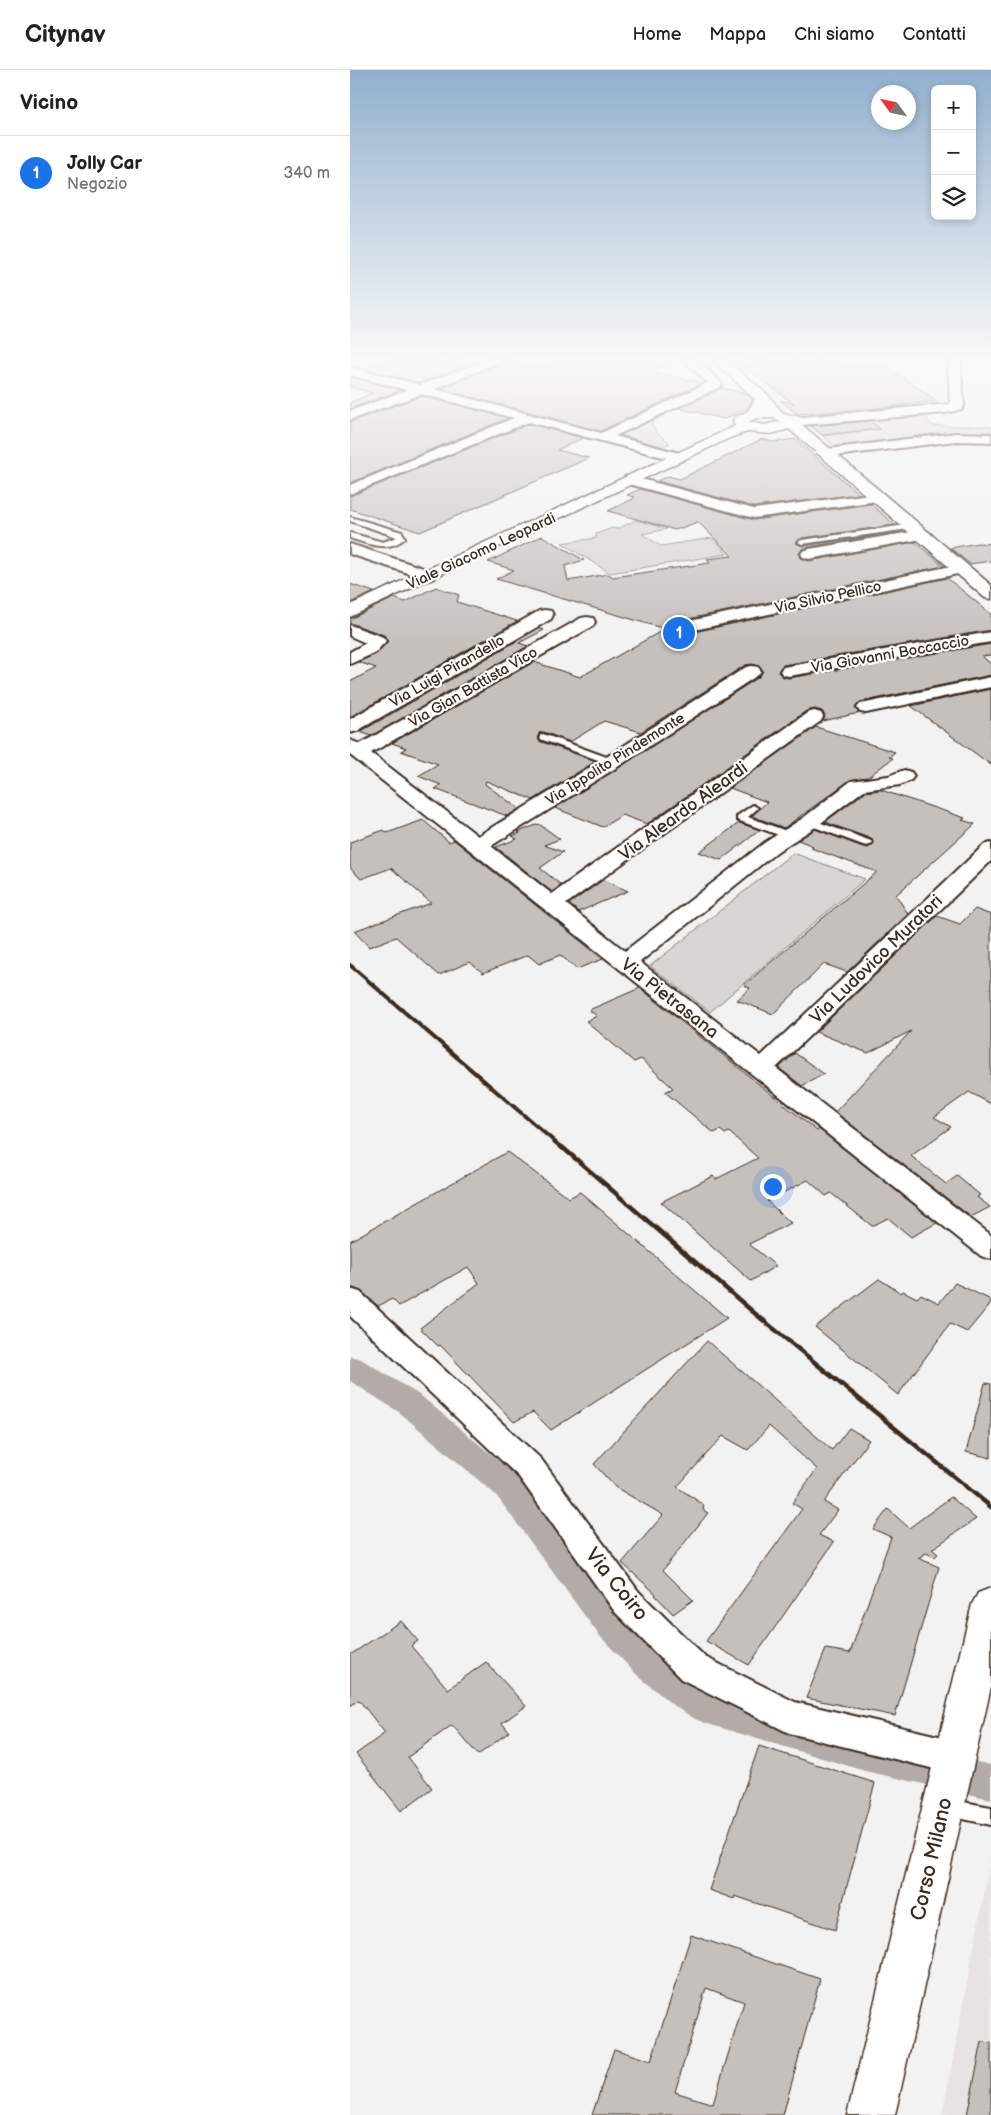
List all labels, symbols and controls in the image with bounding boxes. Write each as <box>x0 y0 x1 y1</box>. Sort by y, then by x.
text: Citynav <box>25 20 106 49</box>
text: Home <box>632 24 681 45</box>
text: Mappa <box>709 24 766 45</box>
text: Chi siamo <box>794 24 874 45</box>
text: Contatti <box>902 24 966 45</box>
north arrow <box>871 85 916 130</box>
map controls <box>931 85 976 220</box>
button: + <box>931 85 976 130</box>
text: Vicino <box>20 90 78 115</box>
button: − <box>931 130 976 175</box>
text: Jolly Car <box>67 152 142 175</box>
text: 1 <box>33 164 39 183</box>
text: 340 m <box>283 164 330 183</box>
text: Negozio <box>67 175 127 194</box>
button: layers <box>931 175 976 220</box>
street label: Viale Giacomo Leopardi <box>404 509 559 594</box>
street label: Via Silvio Pellico <box>773 577 883 618</box>
pin: 1 <box>663 614 695 652</box>
street label: Via Luigi Pirandello <box>386 631 508 712</box>
street label: Via Giovanni Boccaccio <box>810 631 970 678</box>
street label: Via Gian Battista Vico <box>405 643 541 732</box>
street label: Via Ippolito Pindemonte <box>542 709 689 810</box>
street label: Via Aleardo Aleardi <box>615 758 752 865</box>
street label: Via Ludovico Muratori <box>806 890 947 1028</box>
street label: Via Pietrasana <box>617 954 723 1043</box>
your location <box>760 1174 786 1200</box>
street label: Via Coiro <box>580 1543 654 1626</box>
street label: Corso Milano <box>905 1795 958 1923</box>

